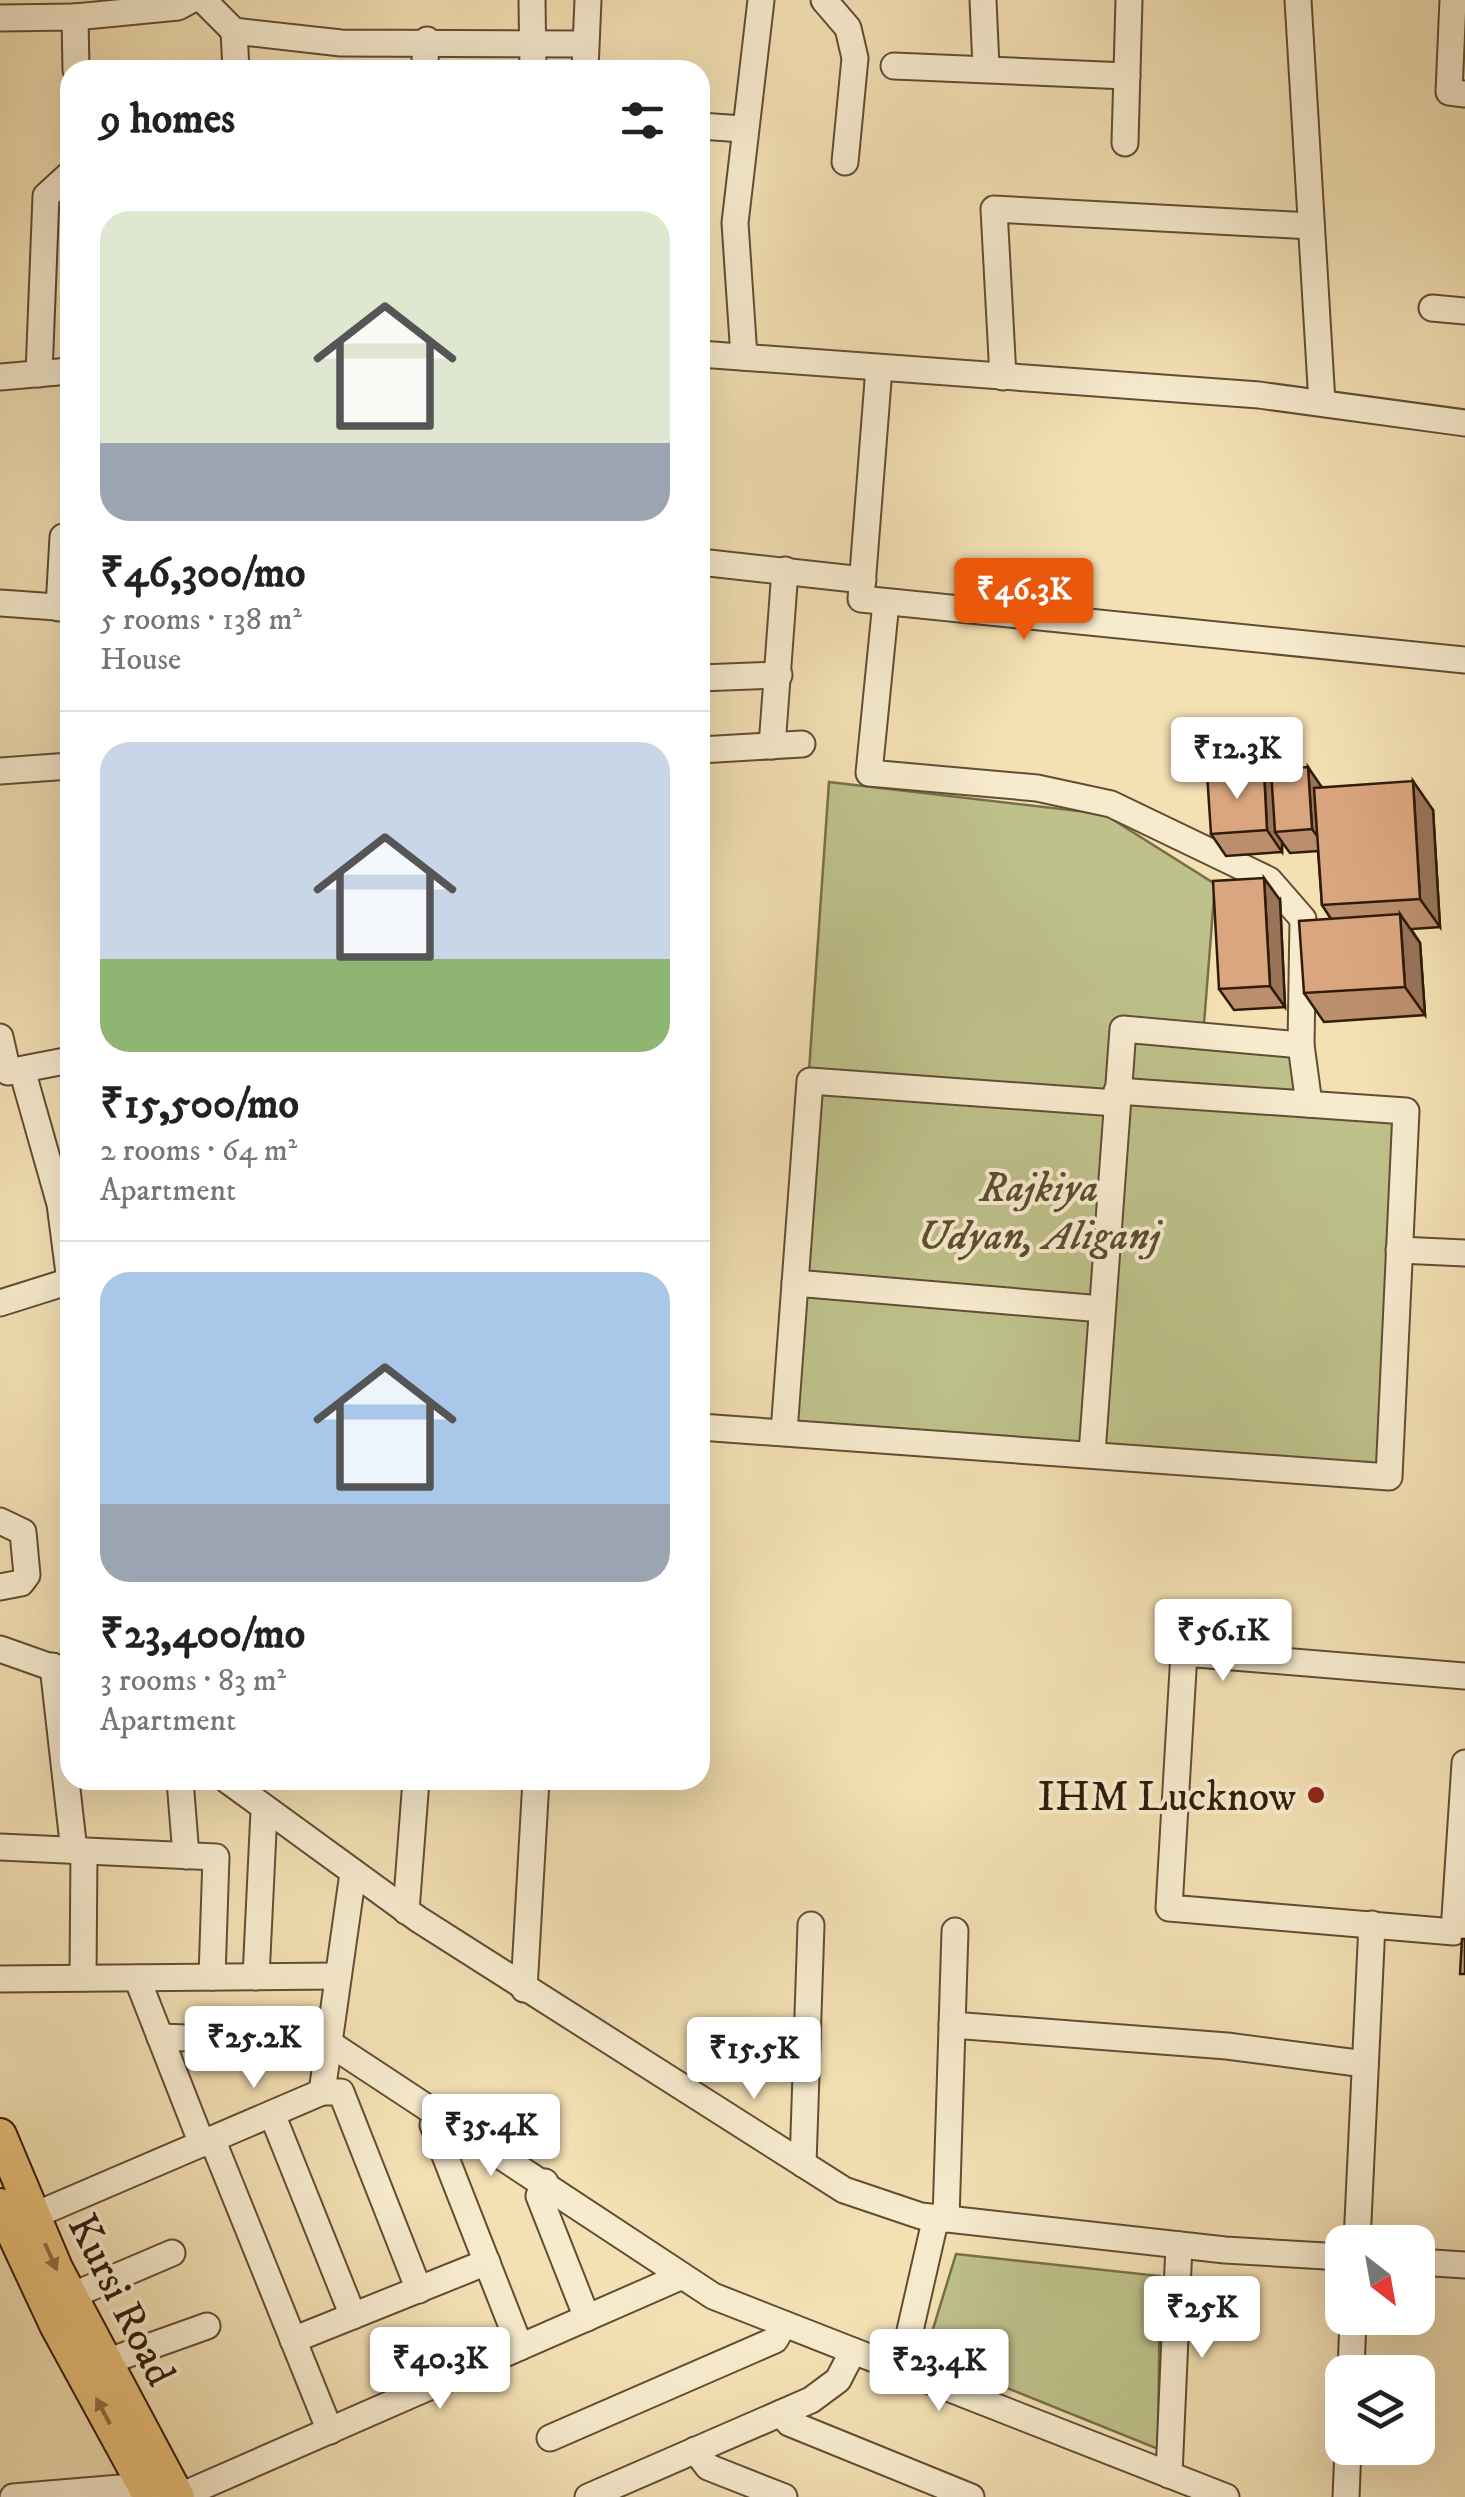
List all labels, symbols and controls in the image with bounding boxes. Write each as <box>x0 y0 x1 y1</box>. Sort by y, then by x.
icon: filters <box>615 93 670 148</box>
text: 9 homes <box>100 94 235 146</box>
icon: home <box>295 276 475 456</box>
text: ₹46,300/mo <box>100 548 306 600</box>
pin: ₹46.3K <box>943 558 1105 643</box>
text: ₹46.3K <box>976 570 1072 610</box>
text: 5 rooms · 138 m² <box>100 600 302 640</box>
text: House <box>100 640 181 680</box>
pin: ₹12.3K <box>1156 717 1318 802</box>
text: ₹12.3K <box>1193 729 1281 769</box>
icon: home <box>295 807 475 987</box>
text: ₹15,500/mo <box>100 1079 299 1131</box>
text: 2 rooms · 64 m² <box>100 1131 297 1171</box>
park label: Rajkiya Udyan, Aliganj <box>917 1163 1164 1263</box>
text: Apartment <box>100 1171 236 1211</box>
icon: home <box>295 1337 475 1517</box>
pin: ₹56.1K <box>1142 1599 1304 1684</box>
text: ₹23,400/mo <box>100 1609 305 1661</box>
text: ₹56.1K <box>1177 1611 1269 1651</box>
text: 3 rooms · 83 m² <box>100 1661 286 1701</box>
text: Apartment <box>100 1701 236 1741</box>
place label: IHM Lucknow <box>1038 1772 1296 1824</box>
marker: IHM Lucknow <box>1305 1784 1327 1806</box>
pin: ₹25.2K <box>173 2006 335 2091</box>
pin: ₹15.5K <box>673 2017 835 2102</box>
text: ₹25.2K <box>207 2018 301 2058</box>
text: ₹15.5K <box>709 2029 799 2069</box>
pin: ₹35.4K <box>410 2094 572 2179</box>
text: ₹35.4K <box>444 2106 538 2146</box>
street label: Kursi Road <box>55 2206 186 2395</box>
north arrow <box>1325 2225 1435 2335</box>
map controls <box>1325 2225 1435 2465</box>
one-way arrow <box>43 2242 59 2272</box>
pin: ₹25K <box>1143 2276 1261 2361</box>
text: ₹25K <box>1166 2288 1238 2328</box>
pin: ₹40.3K <box>359 2327 521 2412</box>
pin: ₹23.4K <box>858 2329 1020 2414</box>
text: ₹40.3K <box>392 2339 488 2379</box>
text: ₹23.4K <box>892 2341 986 2381</box>
button: layers <box>1325 2355 1435 2465</box>
one-way arrow <box>95 2397 112 2426</box>

